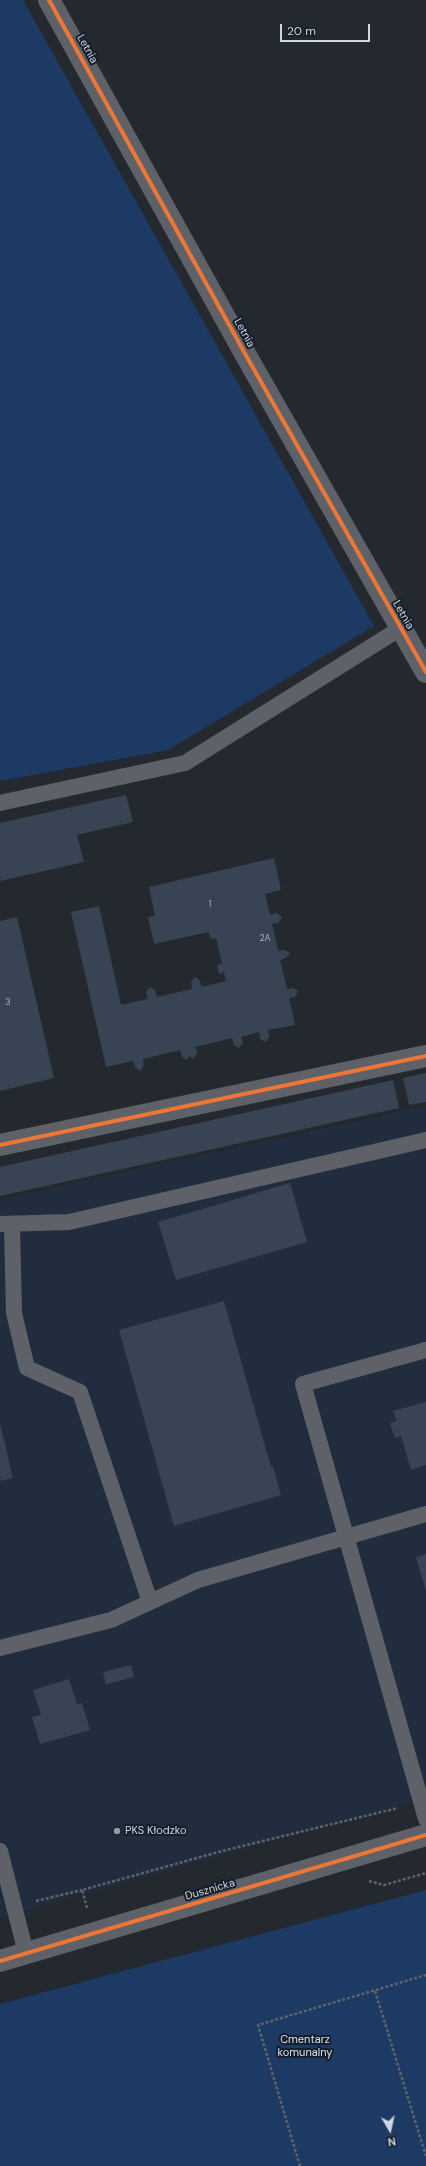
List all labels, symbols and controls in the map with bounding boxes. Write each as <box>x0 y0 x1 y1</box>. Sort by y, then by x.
scale bar <box>282 16 372 42</box>
text: 20 m <box>287 23 316 39</box>
street label: Letnia <box>74 32 100 66</box>
street label: Letnia <box>231 316 257 350</box>
street label: Letnia <box>390 598 416 632</box>
house number: 1 <box>209 900 211 910</box>
house number: 2A <box>259 934 271 944</box>
house number: 3 <box>5 998 11 1008</box>
place label: PKS Kłodzko <box>125 1824 186 1838</box>
marker: PKS Kłodzko <box>112 1826 122 1836</box>
street label: Dusznicka <box>184 1877 236 1903</box>
park label: Cmentarz komunalny <box>278 2033 332 2059</box>
north arrow <box>370 2110 410 2150</box>
text: N <box>387 2134 397 2149</box>

